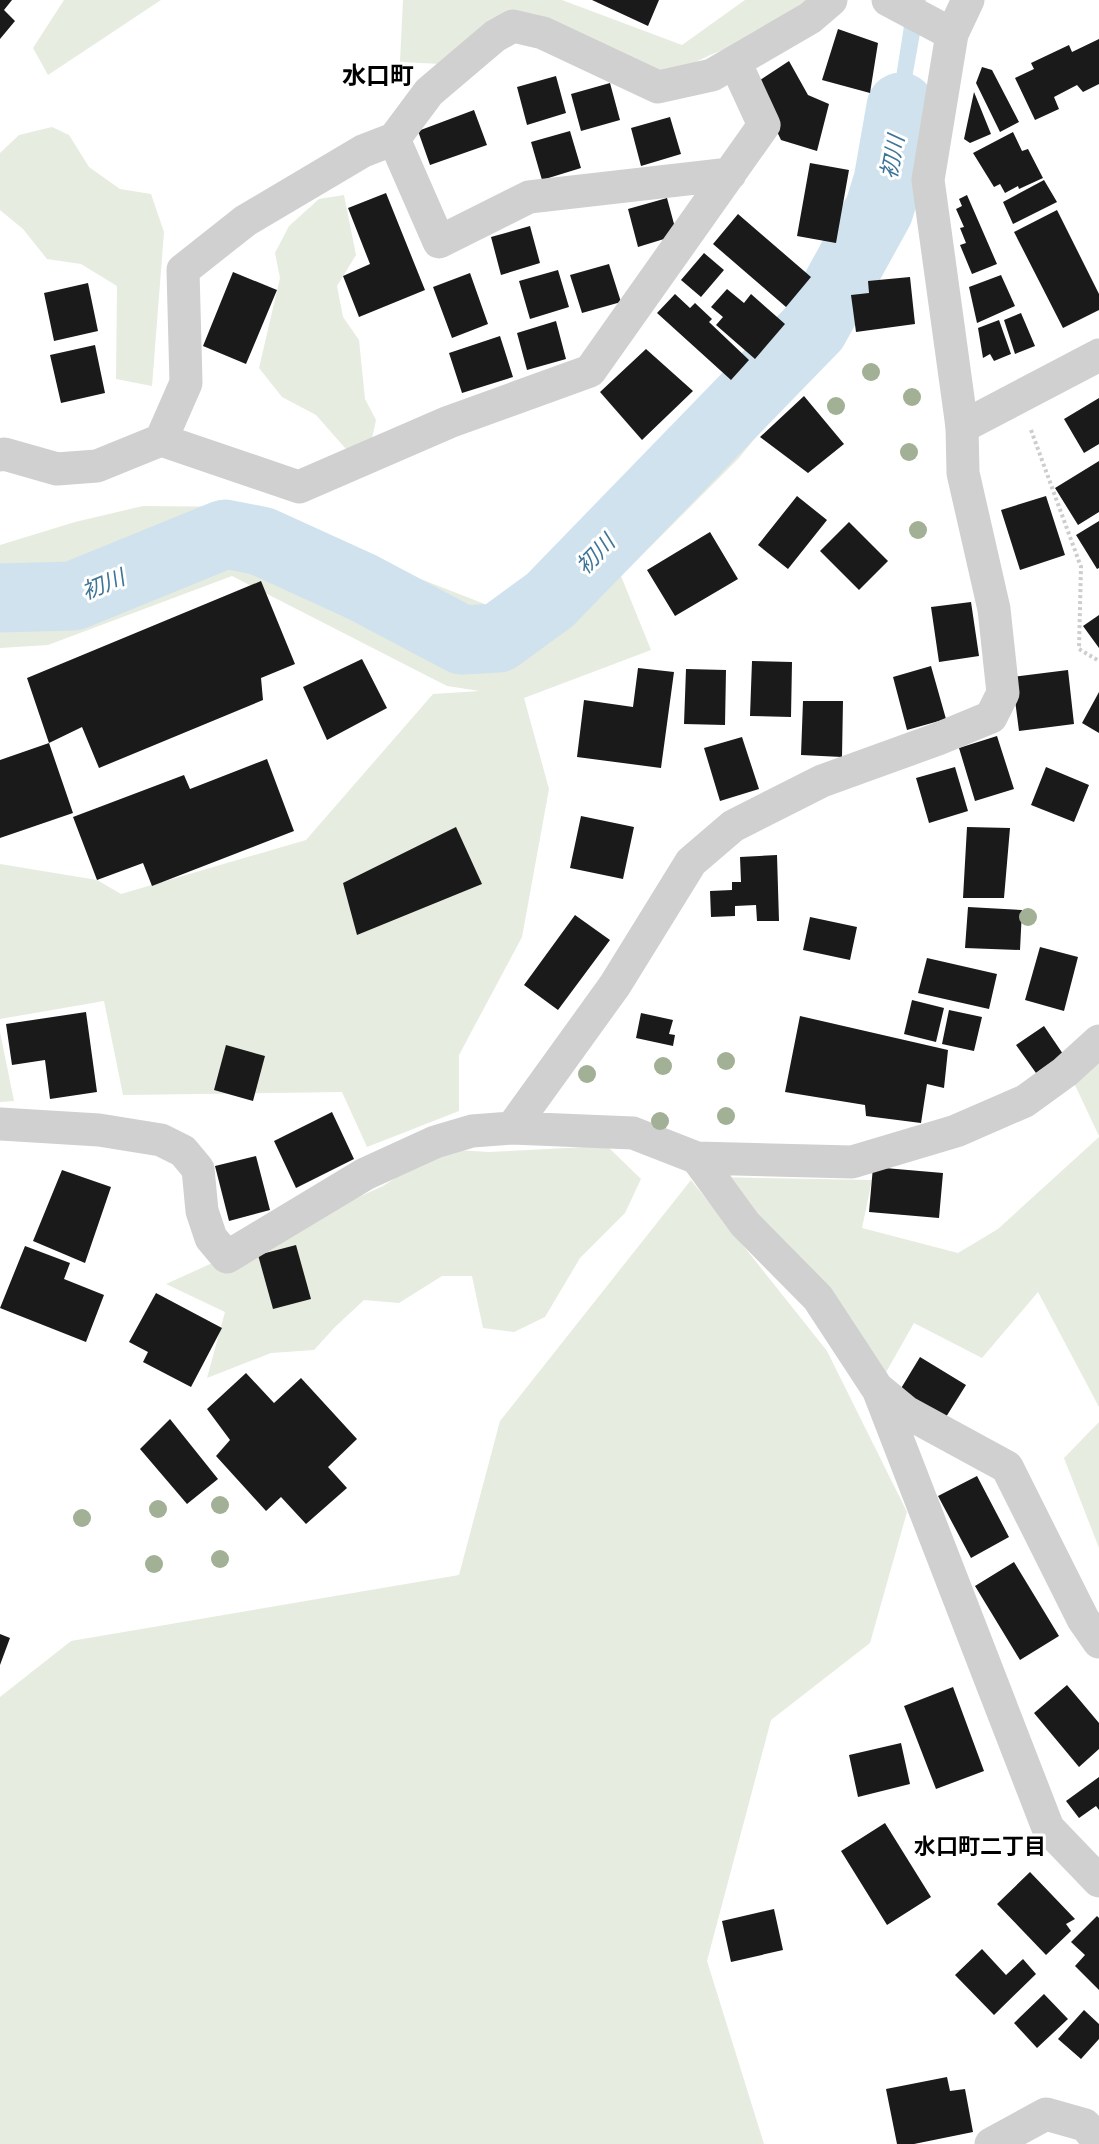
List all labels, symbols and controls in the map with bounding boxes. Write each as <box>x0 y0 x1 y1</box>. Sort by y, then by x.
district label: 水口町 <box>342 62 414 90</box>
water label: 初川 <box>876 131 909 181</box>
water label: 初川 <box>571 528 621 579</box>
water label: 初川 <box>78 564 130 604</box>
district label: 水口町二丁目 <box>914 1834 1046 1859</box>

